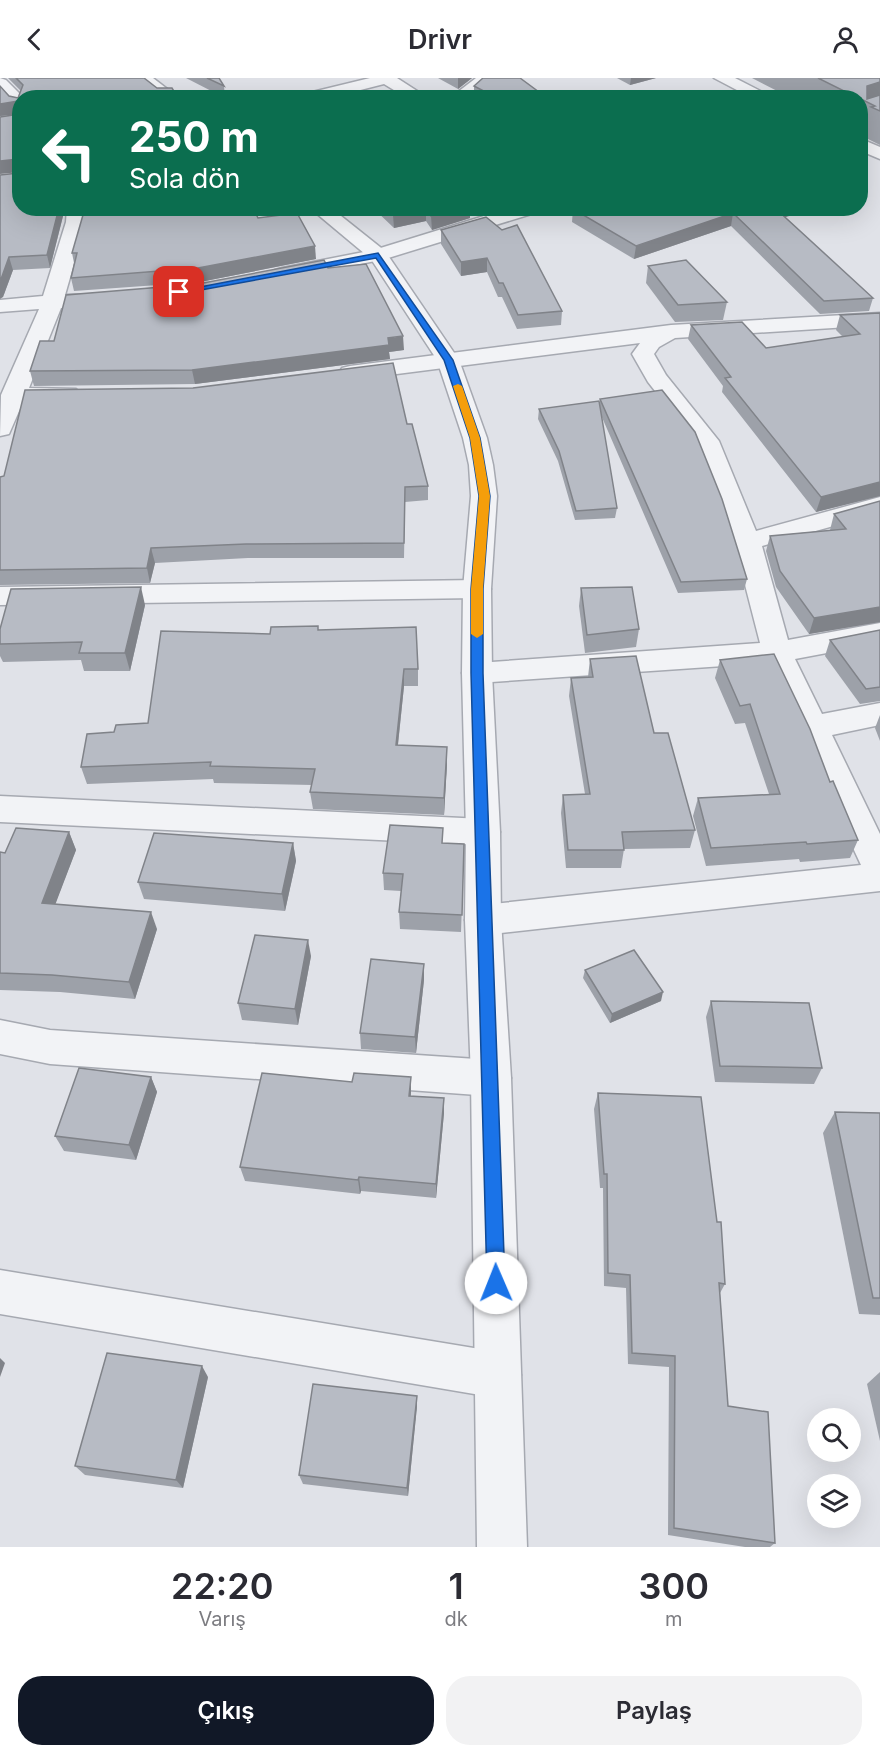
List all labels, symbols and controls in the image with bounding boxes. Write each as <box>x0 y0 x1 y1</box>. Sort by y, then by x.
icon: back <box>18 23 51 56</box>
text: Drivr <box>408 23 472 56</box>
icon: person <box>829 23 862 56</box>
text: 250 m <box>129 111 259 162</box>
icon: left <box>30 114 108 192</box>
text: Sola dön <box>129 162 240 195</box>
pin <box>153 266 204 317</box>
icon: arrive <box>162 275 195 308</box>
position arrow <box>464 1251 528 1315</box>
map controls <box>807 1408 861 1528</box>
button: search <box>807 1408 861 1462</box>
button: layers <box>807 1474 861 1528</box>
text: 22:20 <box>171 1564 273 1608</box>
text: 1 <box>448 1564 464 1608</box>
text: 300 <box>639 1564 709 1608</box>
text: Varış <box>199 1607 246 1631</box>
text: dk <box>444 1607 468 1631</box>
text: m <box>665 1607 683 1631</box>
button: Çıkış <box>18 1676 434 1745</box>
button: Paylaş <box>446 1676 862 1745</box>

